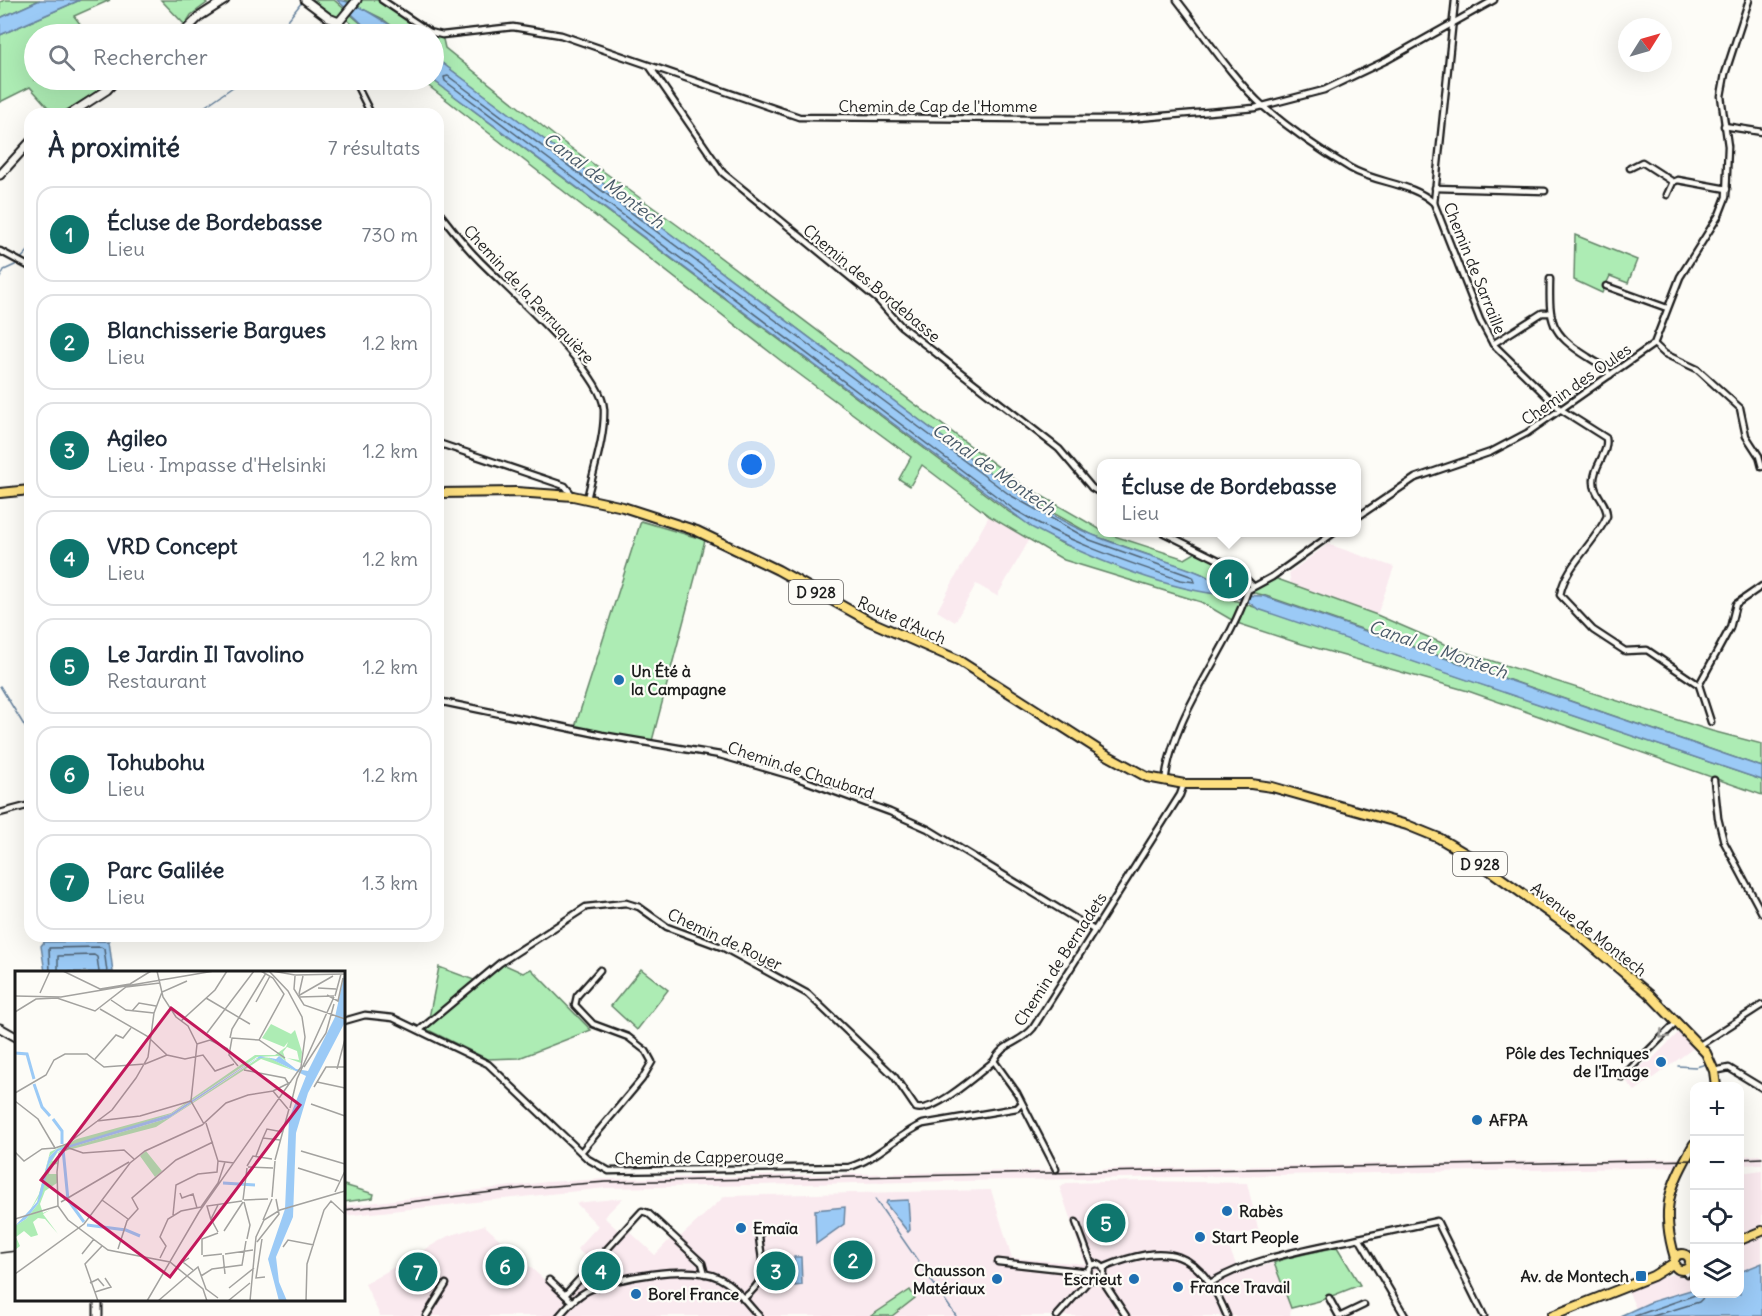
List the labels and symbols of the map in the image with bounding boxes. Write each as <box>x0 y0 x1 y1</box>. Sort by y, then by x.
north arrow <box>1618 18 1672 72</box>
street label: Chemin de Cap de l'Homme <box>839 96 1037 116</box>
water label: Canal de Montech <box>539 127 669 233</box>
street label: Chemin de Sarraille <box>1439 199 1511 337</box>
street label: Chemin de la Perruquière <box>459 220 599 368</box>
street label: Chemin des Bordebasse <box>799 220 945 346</box>
street label: Chemin des Oules <box>1517 339 1635 429</box>
water label: Canal de Montech <box>928 418 1061 520</box>
your location <box>737 450 766 479</box>
pin: 1 <box>1210 556 1248 602</box>
road number: D 928 <box>789 580 843 604</box>
street label: Route d'Auch <box>855 592 949 648</box>
water label: Canal de Montech <box>1366 614 1511 684</box>
place label: Un Été à la Campagne <box>631 661 726 700</box>
marker: Un Été à la Campagne <box>612 673 626 687</box>
street label: Chemin de Chaubard <box>725 737 877 803</box>
road number: D 928 <box>1453 852 1507 876</box>
street label: Avenue de Montech <box>1527 878 1651 980</box>
street label: Chemin de Bernadets <box>1009 888 1111 1030</box>
street label: Chemin de Royer <box>665 904 786 974</box>
inset map <box>15 971 345 1301</box>
one-way arrow <box>1660 1028 1671 1039</box>
place label: Pôle des Techniques de l'Image <box>1506 1043 1649 1082</box>
marker: Pôle des Techniques de l'Image <box>1654 1055 1668 1069</box>
place label: AFPA <box>1489 1110 1528 1130</box>
marker: AFPA <box>1470 1113 1484 1127</box>
street label: Chemin de Capperouge <box>614 1146 784 1168</box>
pin: 5 <box>1086 1200 1126 1246</box>
place label: Rabès <box>1239 1201 1283 1221</box>
marker: Rabès <box>1220 1204 1234 1218</box>
place label: Emaïa <box>753 1218 798 1238</box>
marker: Emaïa <box>734 1221 748 1235</box>
place label: Start People <box>1212 1227 1299 1248</box>
marker: Start People <box>1193 1230 1207 1244</box>
pin: 2 <box>834 1238 872 1282</box>
pin: 6 <box>486 1244 524 1288</box>
pin: 4 <box>582 1248 620 1294</box>
pin: 3 <box>756 1248 796 1294</box>
pin: 7 <box>398 1250 438 1294</box>
place label: Chausson Matériaux <box>913 1260 985 1298</box>
place label: Av. de Montech <box>1520 1266 1629 1286</box>
place label: Escrieut <box>1064 1269 1123 1289</box>
marker: Av. de Montech <box>1634 1269 1648 1283</box>
marker: Chausson Matériaux <box>990 1272 1004 1286</box>
marker: Escrieut <box>1127 1272 1141 1286</box>
place label: France Travail <box>1190 1277 1290 1297</box>
marker: France Travail <box>1171 1280 1185 1294</box>
place label: Borel France <box>648 1284 740 1304</box>
marker: Borel France <box>629 1287 643 1301</box>

